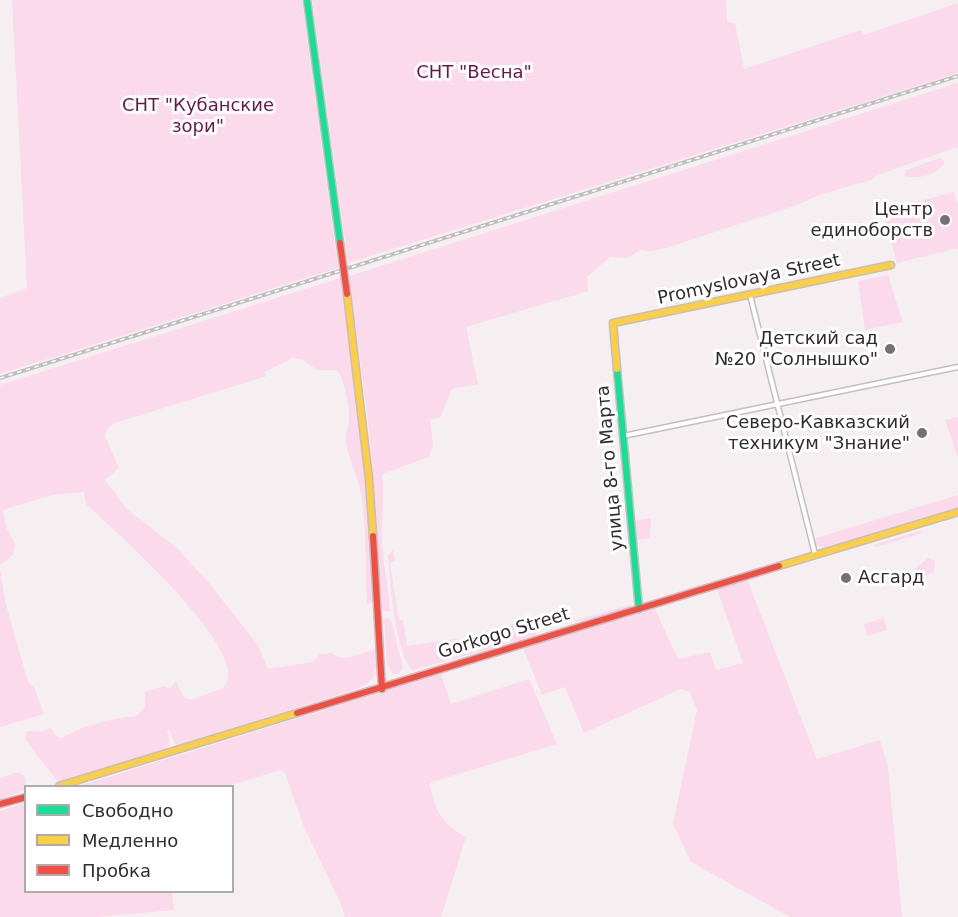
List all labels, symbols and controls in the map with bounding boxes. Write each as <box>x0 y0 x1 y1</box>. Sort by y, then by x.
park label: СНТ "Весна" <box>416 62 532 84</box>
park label: СНТ "Кубанские зори" <box>122 95 274 138</box>
place label: Центр единоборств <box>810 199 933 242</box>
marker: Центр единоборств <box>938 213 952 227</box>
street label: Promyslovaya Street <box>656 250 842 310</box>
place label: Детский сад №20 "Солнышко" <box>715 328 878 370</box>
marker: Детский сад №20 "Солнышко" <box>883 342 897 356</box>
street label: улица 8-го Марта <box>593 384 629 552</box>
place label: Северо-Кавказский техникум "Знание" <box>726 412 910 454</box>
marker: Северо-Кавказский техникум "Знание" <box>915 426 929 440</box>
place label: Асгард <box>858 567 925 589</box>
marker: Асгард <box>839 571 853 585</box>
street label: Gorkogo Street <box>436 604 572 664</box>
legend <box>24 785 234 893</box>
text: Свободно <box>82 800 174 821</box>
text: Медленно <box>82 830 178 851</box>
text: Пробка <box>82 860 151 881</box>

